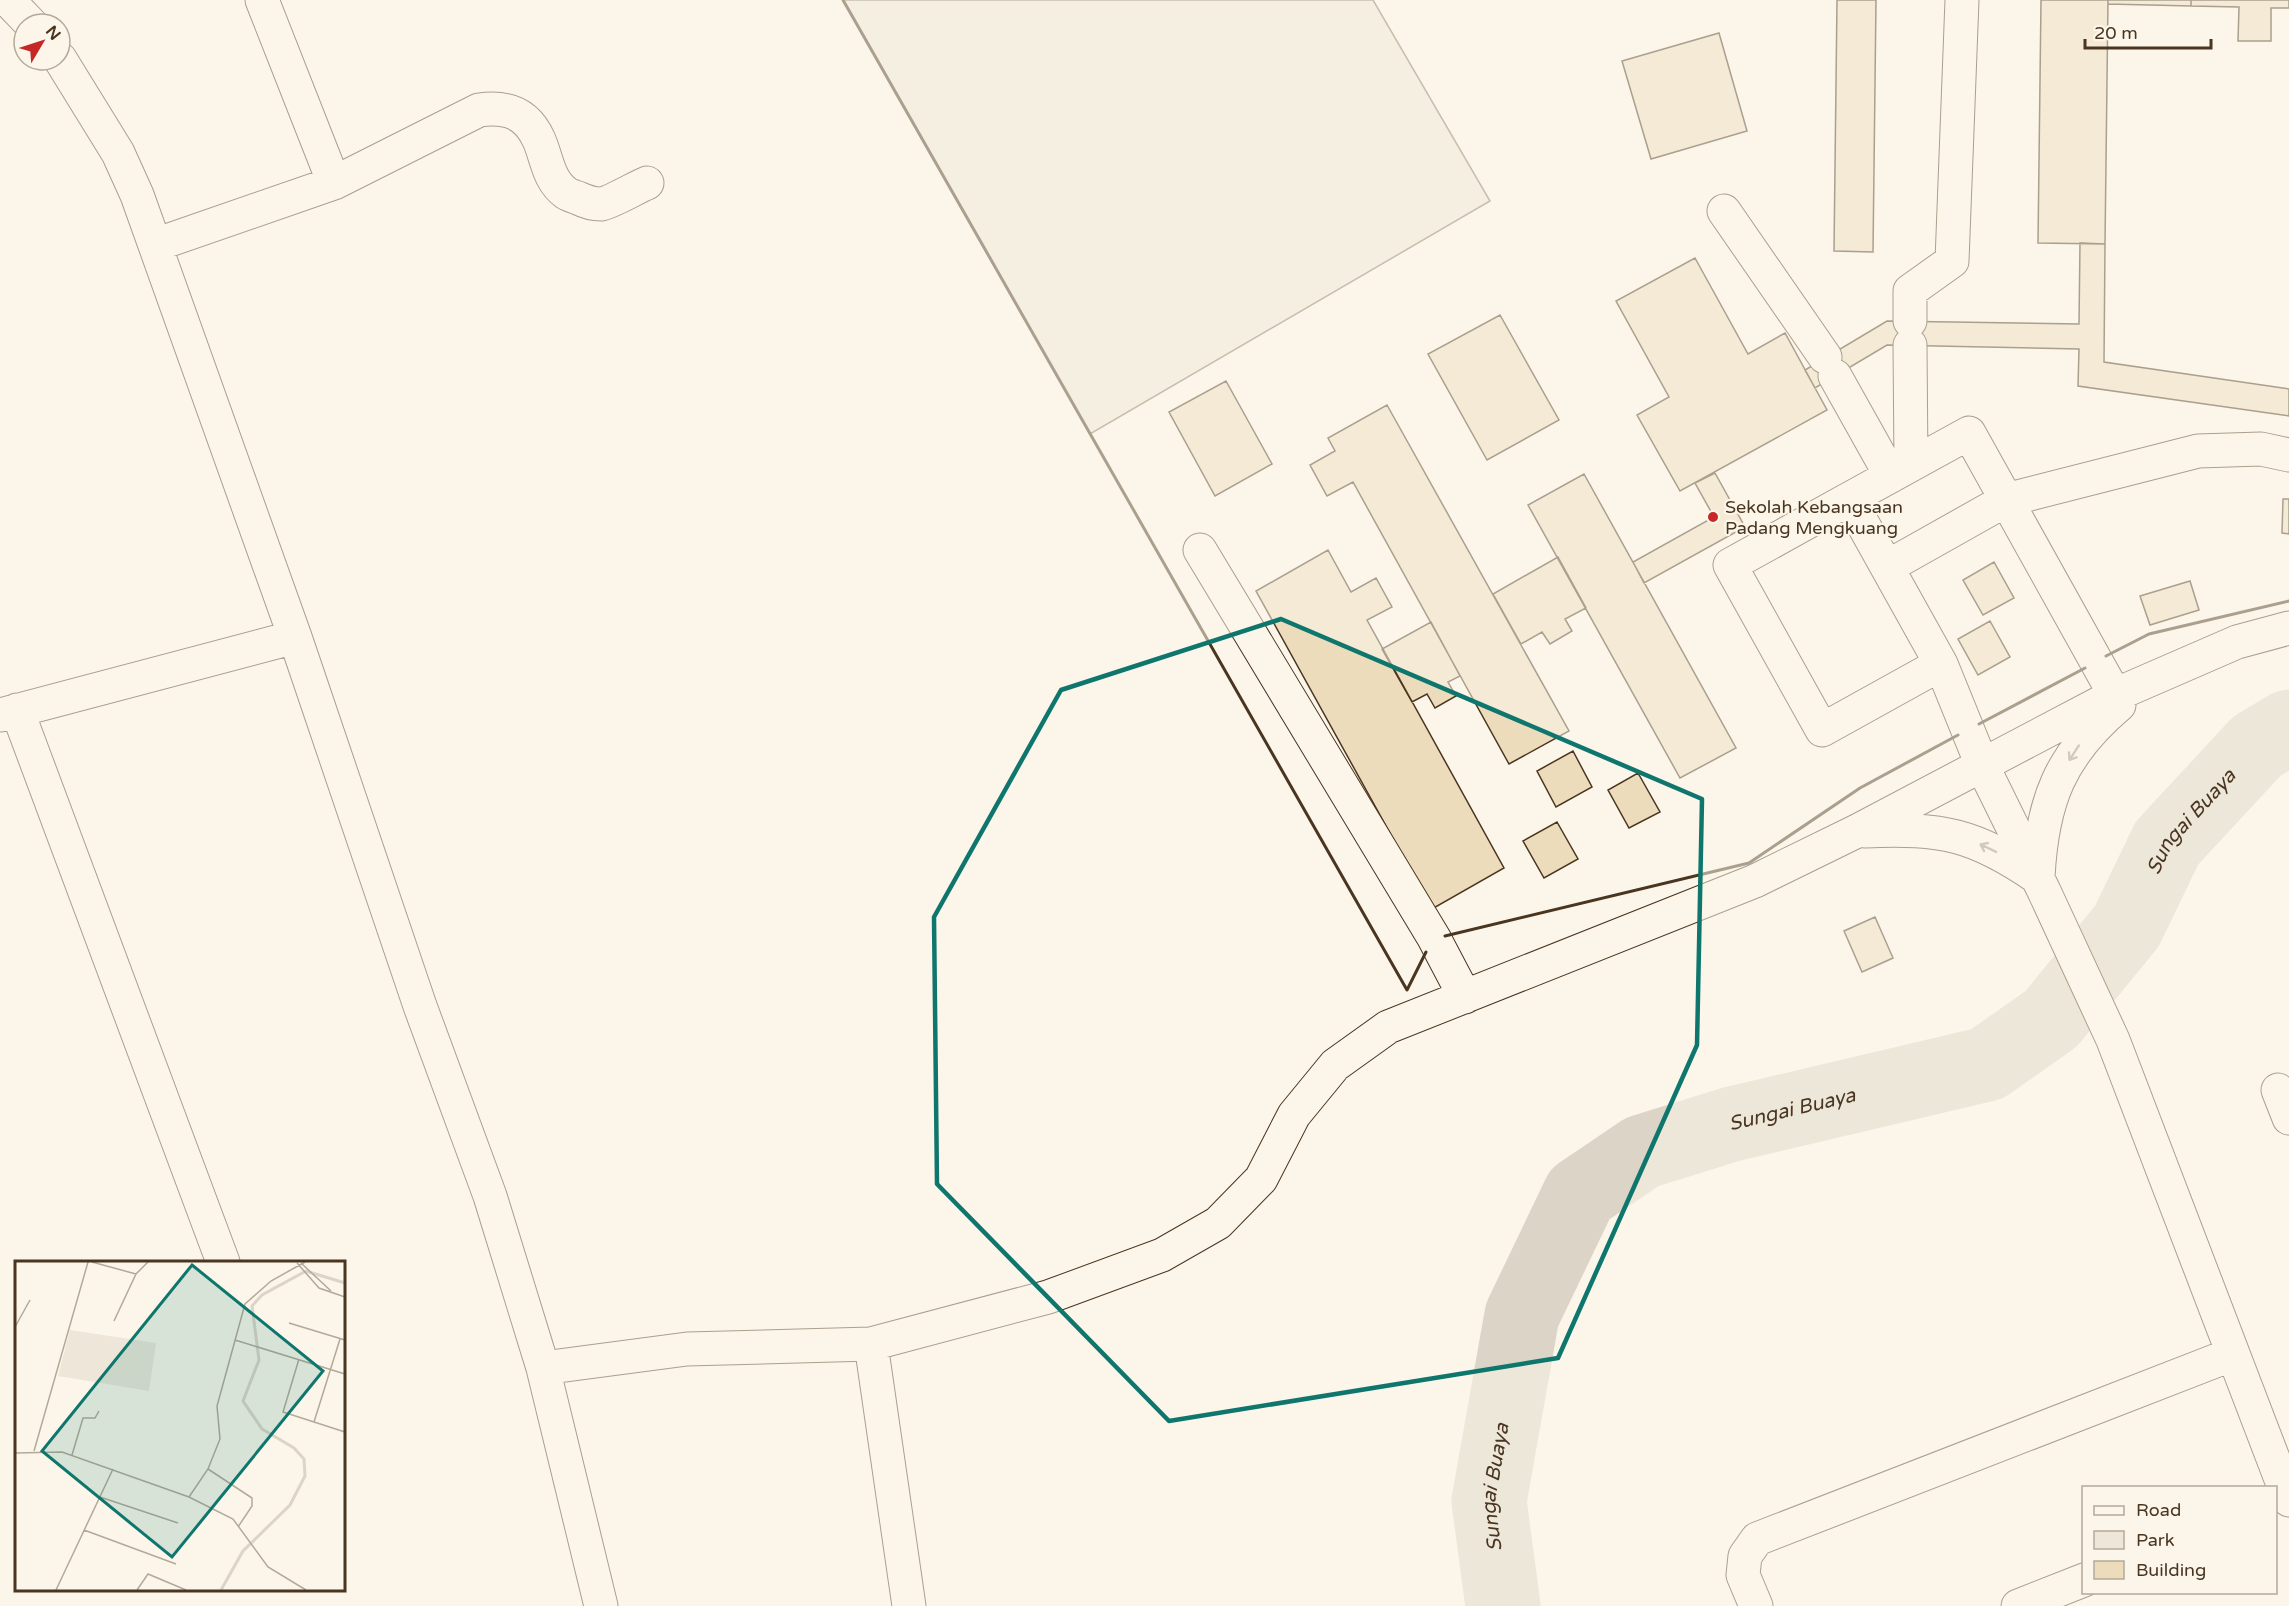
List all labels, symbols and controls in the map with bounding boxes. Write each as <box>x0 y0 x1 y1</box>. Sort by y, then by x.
north arrow <box>12 12 72 72</box>
scale bar <box>2085 12 2211 50</box>
text: N <box>41 22 65 44</box>
text: 20 m <box>2094 22 2138 44</box>
place label: Sekolah Kebangsaan Padang Mengkuang <box>1725 496 1903 539</box>
marker: Sekolah Kebangsaan Padang Mengkuang <box>1706 510 1720 524</box>
one-way arrow <box>2068 744 2081 761</box>
water label: Sungai Buaya <box>2142 764 2242 878</box>
one-way arrow <box>1980 842 1998 854</box>
water label: Sungai Buaya <box>1726 1083 1859 1136</box>
inset map <box>15 1261 345 1591</box>
water label: Sungai Buaya <box>1477 1421 1515 1553</box>
legend <box>2082 1486 2277 1594</box>
text: Road <box>2136 1499 2181 1521</box>
text: Park <box>2136 1529 2175 1551</box>
text: Building <box>2136 1559 2206 1581</box>

